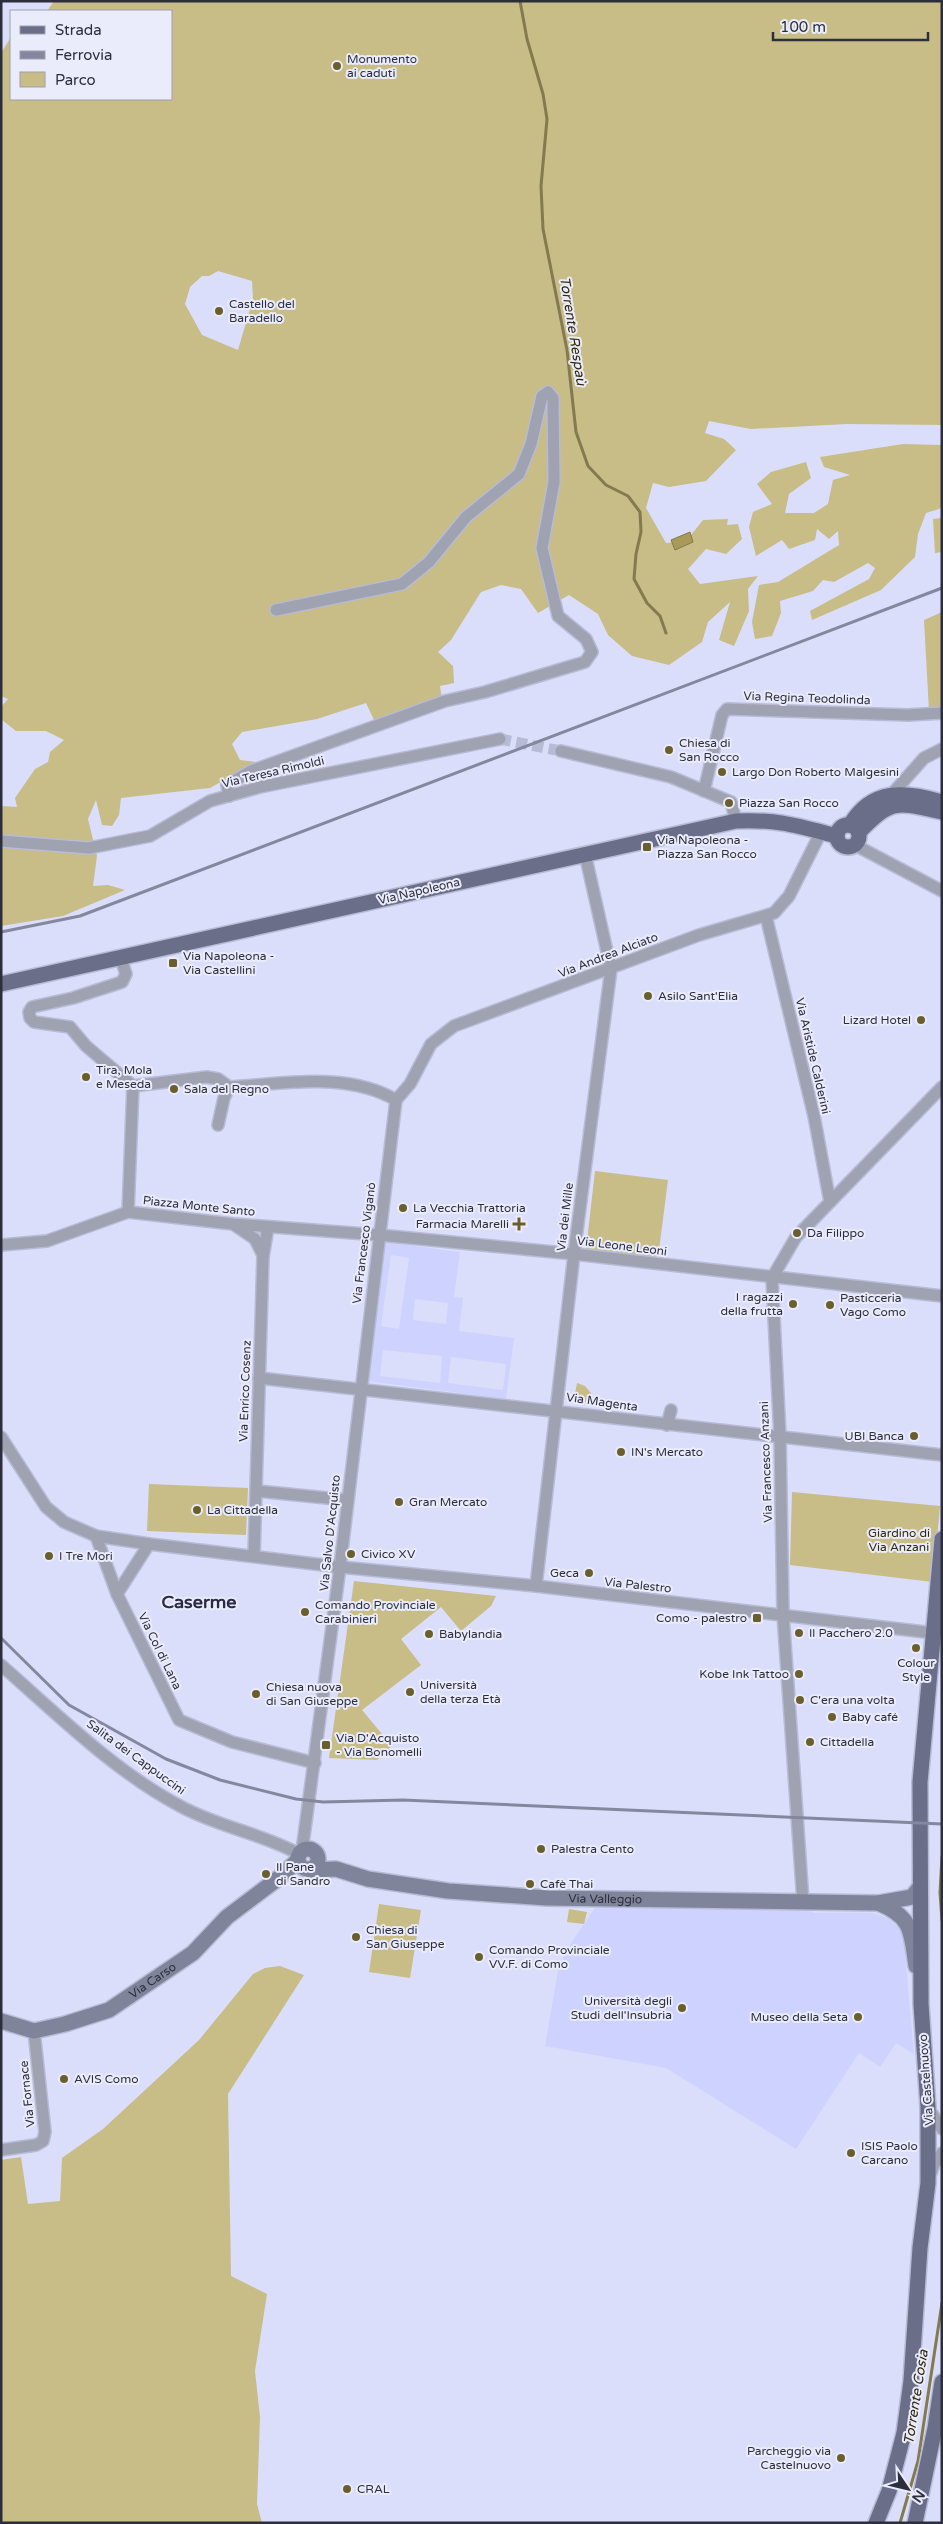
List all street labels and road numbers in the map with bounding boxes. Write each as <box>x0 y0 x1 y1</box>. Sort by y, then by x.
street label: Via Regina Teodolinda <box>743 689 871 707</box>
street label: Via Teresa Rimoldi <box>220 753 326 791</box>
street label: Via Napoleona <box>377 875 461 907</box>
street label: Via Andrea Alciato <box>556 930 660 980</box>
street label: Via Aristide Calderini <box>793 997 833 1115</box>
street label: Via Francesco Viganò <box>350 1181 378 1305</box>
street label: Via dei Mille <box>554 1182 576 1252</box>
street label: Piazza Monte Santo <box>142 1193 256 1219</box>
street label: Via Leone Leoni <box>576 1234 668 1258</box>
street label: Via Enrico Cosenz <box>236 1340 254 1442</box>
street label: Via Magenta <box>565 1390 639 1414</box>
street label: Via Francesco Anzani <box>757 1401 775 1523</box>
street label: Via Salvo D'Acquisto <box>317 1474 343 1592</box>
street label: Via Palestro <box>604 1575 672 1595</box>
street label: Via Col di Lana <box>135 1610 185 1692</box>
street label: Salita dei Cappuccini <box>84 1716 188 1798</box>
street label: Via Valleggio <box>568 1891 642 1906</box>
street label: Via Carso <box>126 1960 179 2001</box>
street label: Via Castelnuovo <box>916 2034 936 2126</box>
street label: Via Fornace <box>17 2060 37 2128</box>

